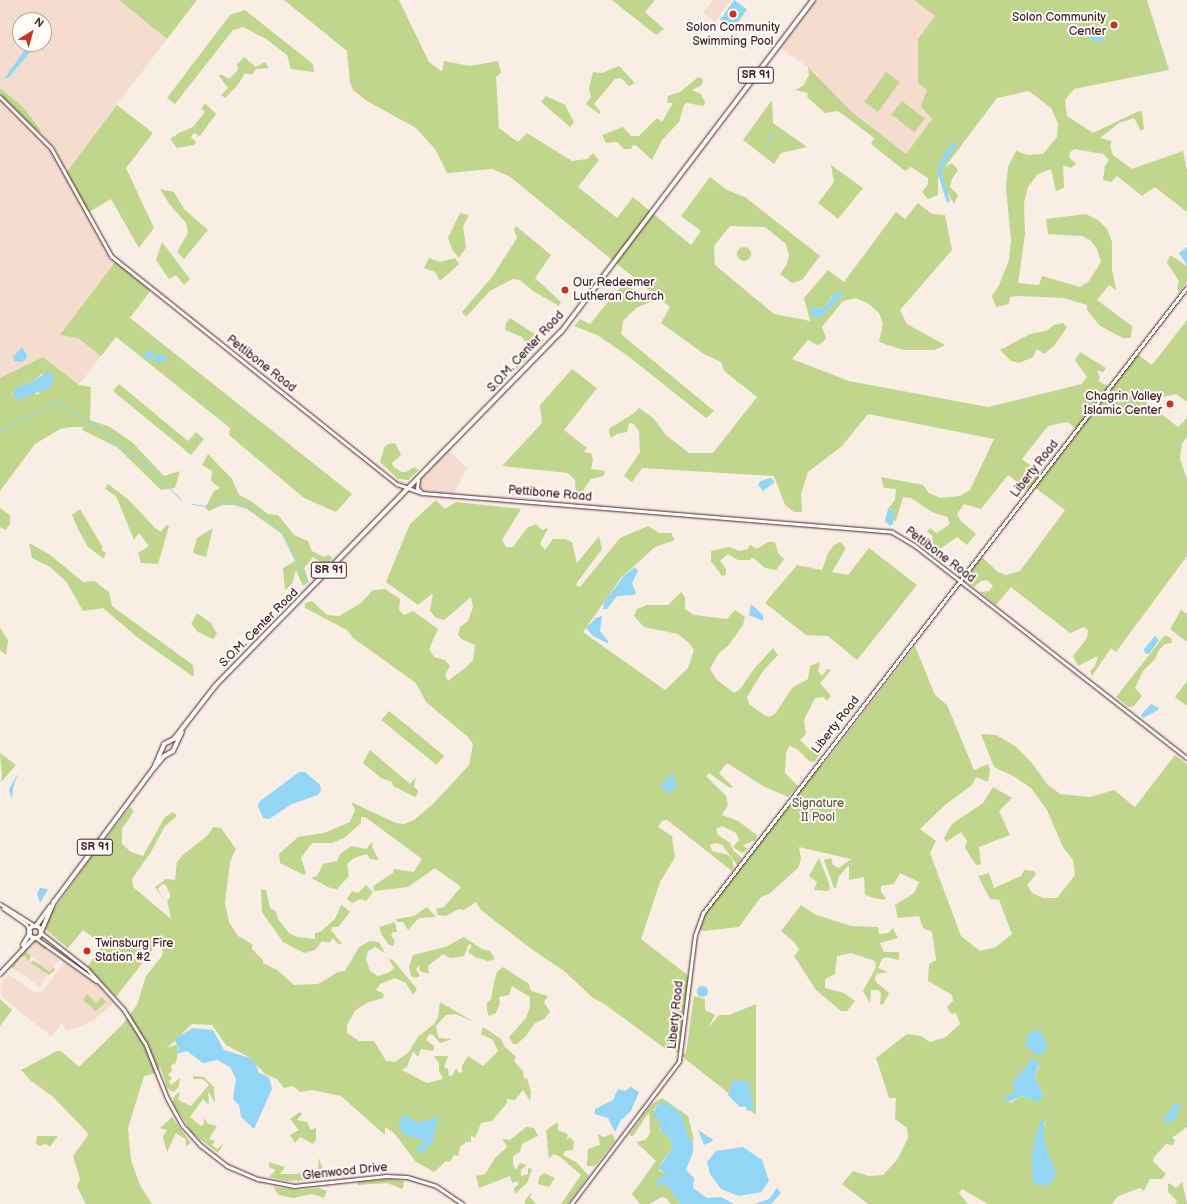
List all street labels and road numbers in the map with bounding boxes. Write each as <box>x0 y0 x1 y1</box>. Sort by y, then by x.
road number: SR 91 <box>737 66 775 84</box>
street label: S.O.M. Center Road <box>485 308 567 396</box>
street label: Pettibone Road <box>223 332 299 396</box>
street label: Liberty Road <box>1008 437 1062 501</box>
street label: Pettibone Road <box>507 483 593 505</box>
street label: Pettibone Road <box>902 524 978 586</box>
road number: SR 91 <box>310 561 348 579</box>
street label: S.O.M. Center Road <box>217 586 301 670</box>
street label: Liberty Road <box>809 693 863 757</box>
road number: SR 91 <box>76 838 114 856</box>
street label: Liberty Road <box>665 980 687 1050</box>
street label: Glenwood Drive <box>302 1160 388 1184</box>

